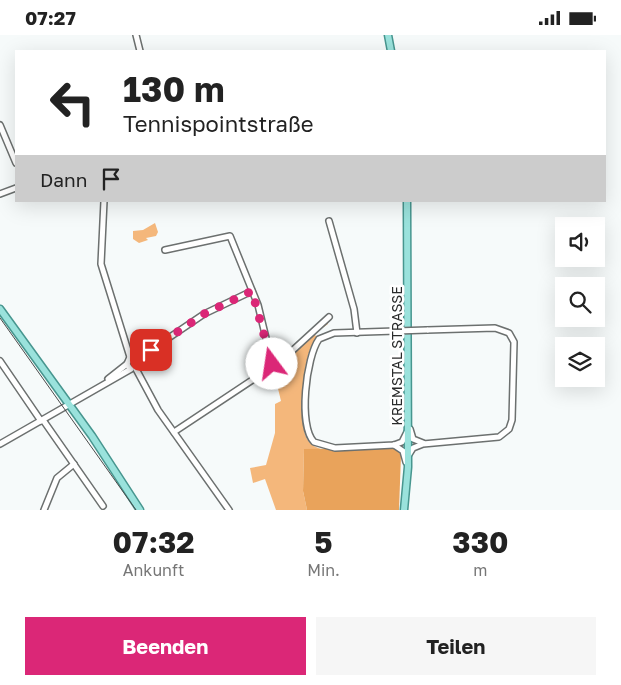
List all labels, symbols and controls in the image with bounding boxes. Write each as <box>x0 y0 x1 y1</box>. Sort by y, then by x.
text: 07:27 <box>25 6 76 29</box>
text: 130 m <box>123 68 225 110</box>
icon: left <box>40 70 105 135</box>
text: Tennispointstraße <box>123 110 314 137</box>
icon: arrive <box>97 165 125 193</box>
text: Dann <box>40 168 87 191</box>
map controls <box>555 217 605 387</box>
button: sound <box>555 217 605 267</box>
button: search <box>555 277 605 327</box>
street label: KREMSTAL STRASSE <box>388 286 405 426</box>
pin <box>130 329 172 371</box>
icon: arrive <box>137 336 165 364</box>
position arrow <box>245 337 297 389</box>
button: layers <box>555 337 605 387</box>
text: 07:32 <box>113 524 195 560</box>
text: 5 <box>314 524 333 560</box>
text: 330 <box>452 524 508 560</box>
text: Ankunft <box>123 560 184 580</box>
text: Min. <box>307 560 340 580</box>
text: m <box>473 560 488 580</box>
button: Beenden <box>25 617 306 675</box>
button: Teilen <box>316 617 596 675</box>

